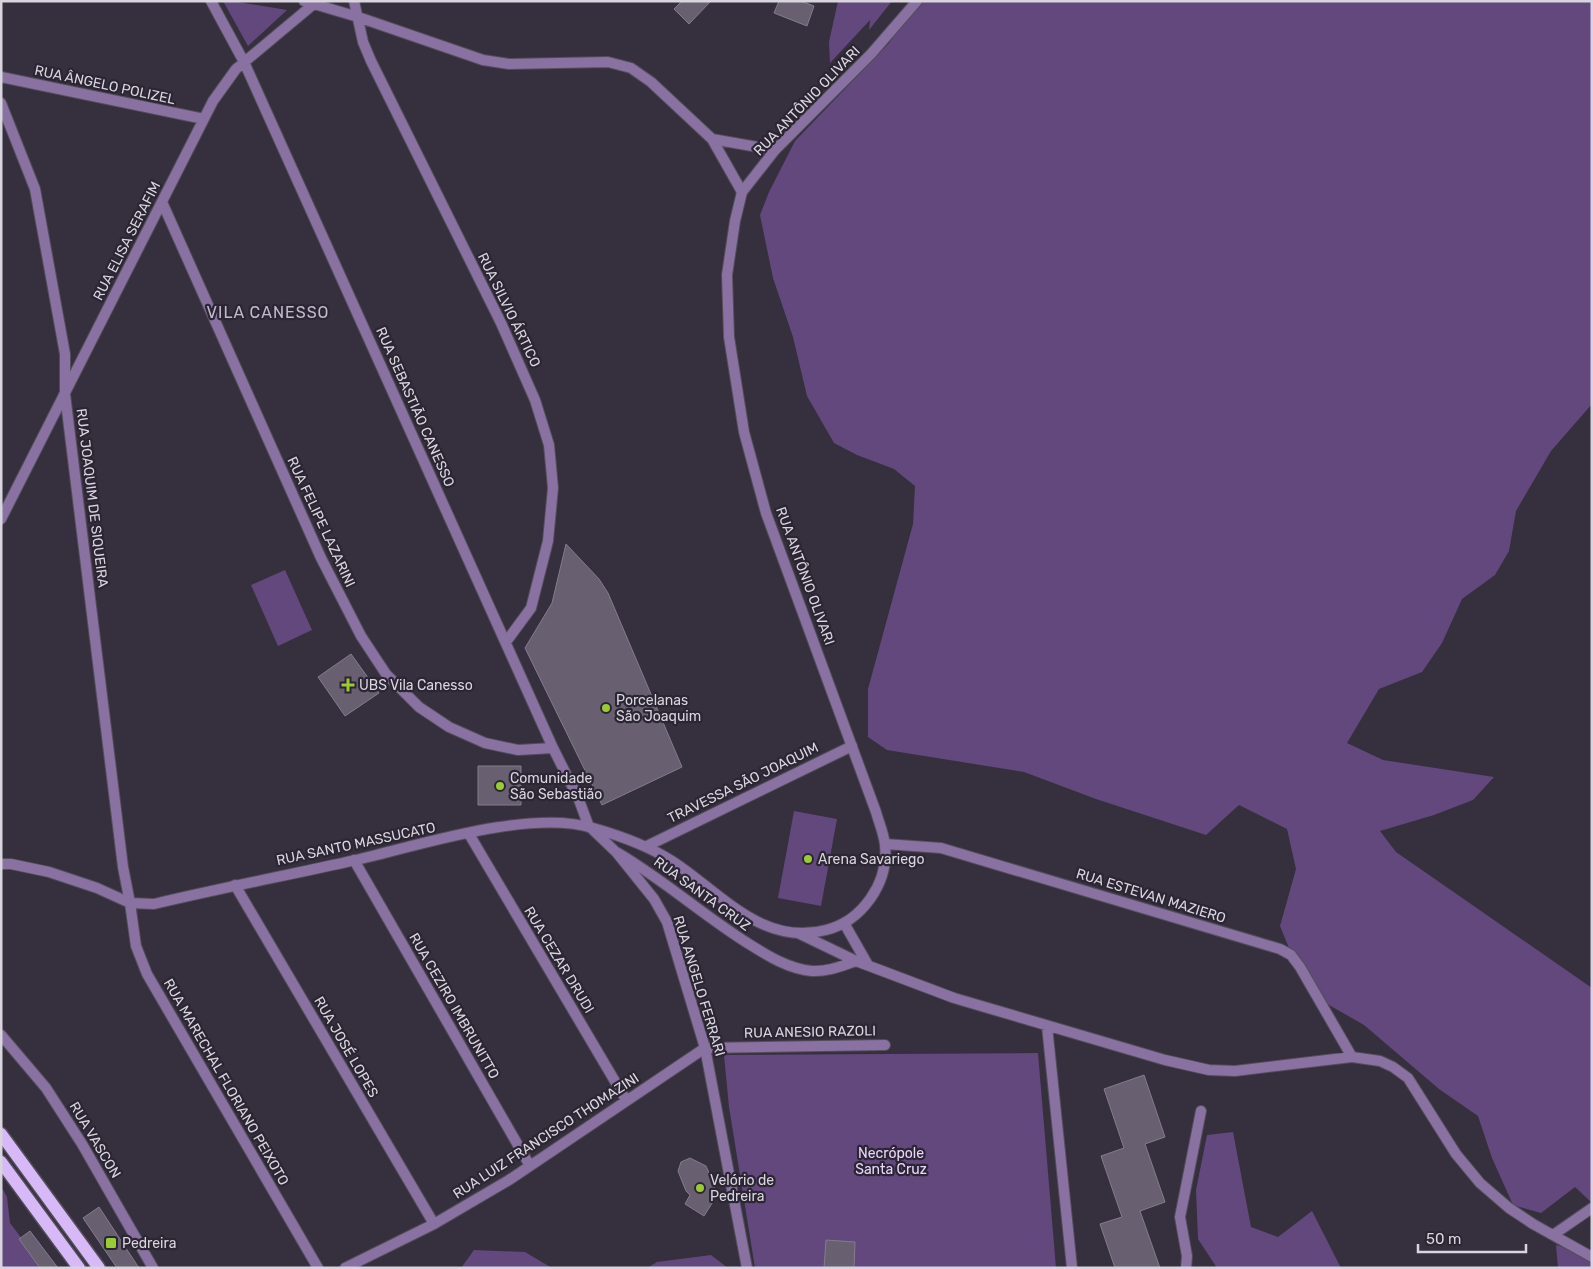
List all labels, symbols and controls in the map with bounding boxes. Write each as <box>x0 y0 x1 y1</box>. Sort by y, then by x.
street label: RUA ANTÔNIO OLIVARI <box>750 42 864 159</box>
street label: RUA ÂNGELO POLIZEL <box>33 61 177 108</box>
street label: RUA ELISA SERAFIM <box>90 179 164 303</box>
street label: RUA SILVIO ÁRTICO <box>474 250 545 370</box>
district label: VILA CANESSO <box>207 303 329 322</box>
street label: RUA SEBASTIÃO CANESSO <box>372 324 459 490</box>
street label: RUA JOAQUIM DE SIQUEIRA <box>73 407 112 589</box>
street label: RUA FELIPE LAZARINI <box>283 454 359 590</box>
street label: RUA ANTÔNIO OLIVARI <box>772 504 839 647</box>
place label: UBS Vila Canesso <box>359 677 473 694</box>
marker: UBS Vila Canesso <box>341 678 355 692</box>
place label: Porcelanas São Joaquim <box>616 692 701 725</box>
marker: Porcelanas São Joaquim <box>600 702 612 714</box>
street label: TRAVESSA SÃO JOAQUIM <box>664 738 821 827</box>
place label: Comunidade São Sebastião <box>510 770 602 803</box>
marker: Comunidade São Sebastião <box>494 780 506 792</box>
street label: RUA SANTO MASSUCATO <box>275 819 437 869</box>
place label: Arena Savariego <box>818 851 925 868</box>
street label: RUA SANTA CRUZ <box>650 853 754 935</box>
marker: Arena Savariego <box>802 853 814 865</box>
street label: RUA ESTEVAN MAZIERO <box>1074 865 1228 927</box>
street label: RUA CEZAR DRUDI <box>520 904 598 1016</box>
street label: RUA ANGELO FERRARI <box>670 914 728 1058</box>
street label: RUA CEZIRO IMBRUNITTO <box>405 930 503 1082</box>
street label: RUA MARECHAL FLORIANO PEIXOTO <box>160 976 292 1188</box>
street label: RUA JOSÉ LOPES <box>310 993 383 1101</box>
street label: RUA ANESIO RAZOLI <box>744 1022 876 1042</box>
street label: RUA LUIZ FRANCISCO THOMAZINI <box>450 1069 642 1203</box>
street label: RUA VASCON <box>66 1099 124 1181</box>
park label: Necrópole Santa Cruz <box>855 1145 927 1178</box>
place label: Velório de Pedreira <box>710 1172 774 1205</box>
marker: Velório de Pedreira <box>694 1182 706 1194</box>
scale bar <box>1418 1222 1526 1254</box>
text: 50 m <box>1426 1230 1461 1248</box>
place label: Pedreira <box>122 1235 176 1252</box>
marker: Pedreira <box>104 1236 118 1250</box>

